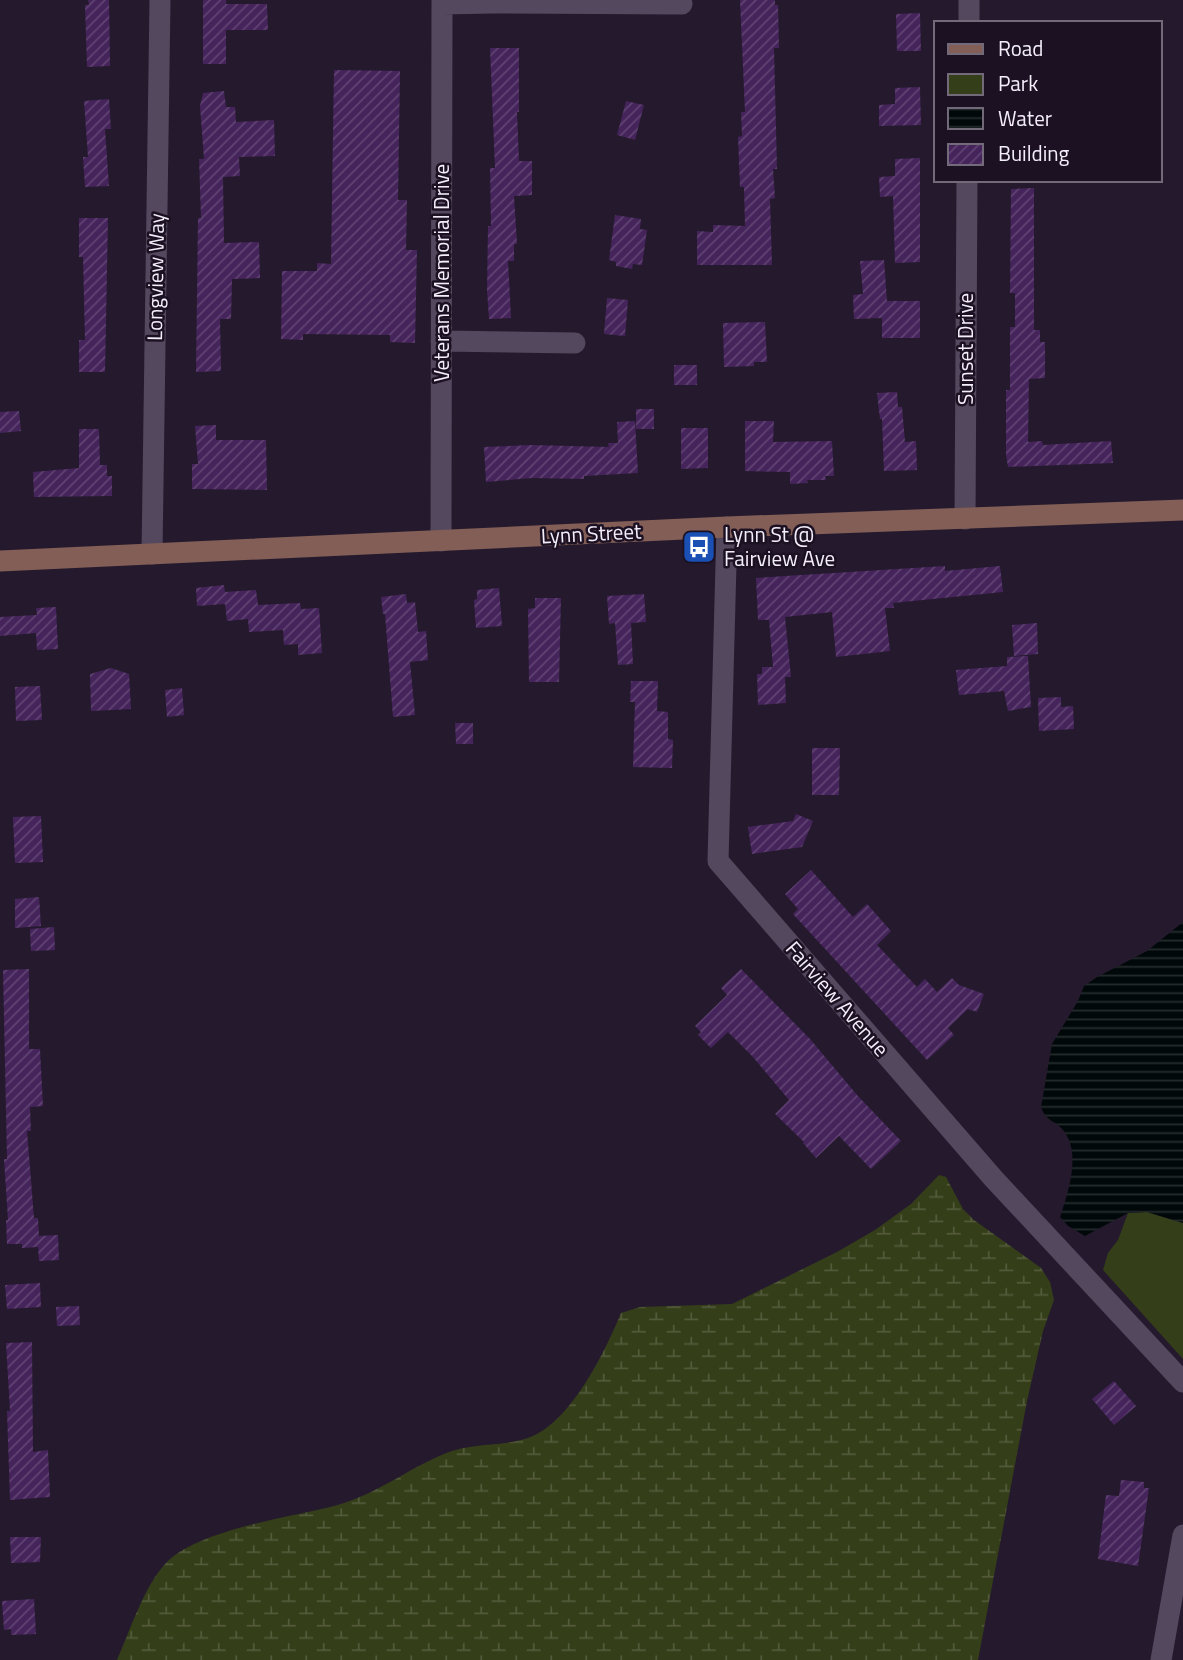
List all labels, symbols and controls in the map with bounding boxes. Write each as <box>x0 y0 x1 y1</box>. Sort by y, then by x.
legend <box>934 21 1162 182</box>
text: Road <box>998 32 1043 64</box>
text: Park <box>998 67 1038 99</box>
text: Water <box>998 102 1052 134</box>
text: Building <box>998 137 1070 169</box>
street label: Veterans Memorial Drive <box>425 164 457 382</box>
street label: Longview Way <box>138 213 172 341</box>
street label: Sunset Drive <box>949 293 981 405</box>
street label: Lynn Street <box>540 514 643 552</box>
place label: Lynn St @ Fairview Ave <box>724 518 835 574</box>
bus stop icon: Lynn St @ Fairview Ave <box>680 528 718 566</box>
street label: Fairview Avenue <box>778 933 897 1063</box>

